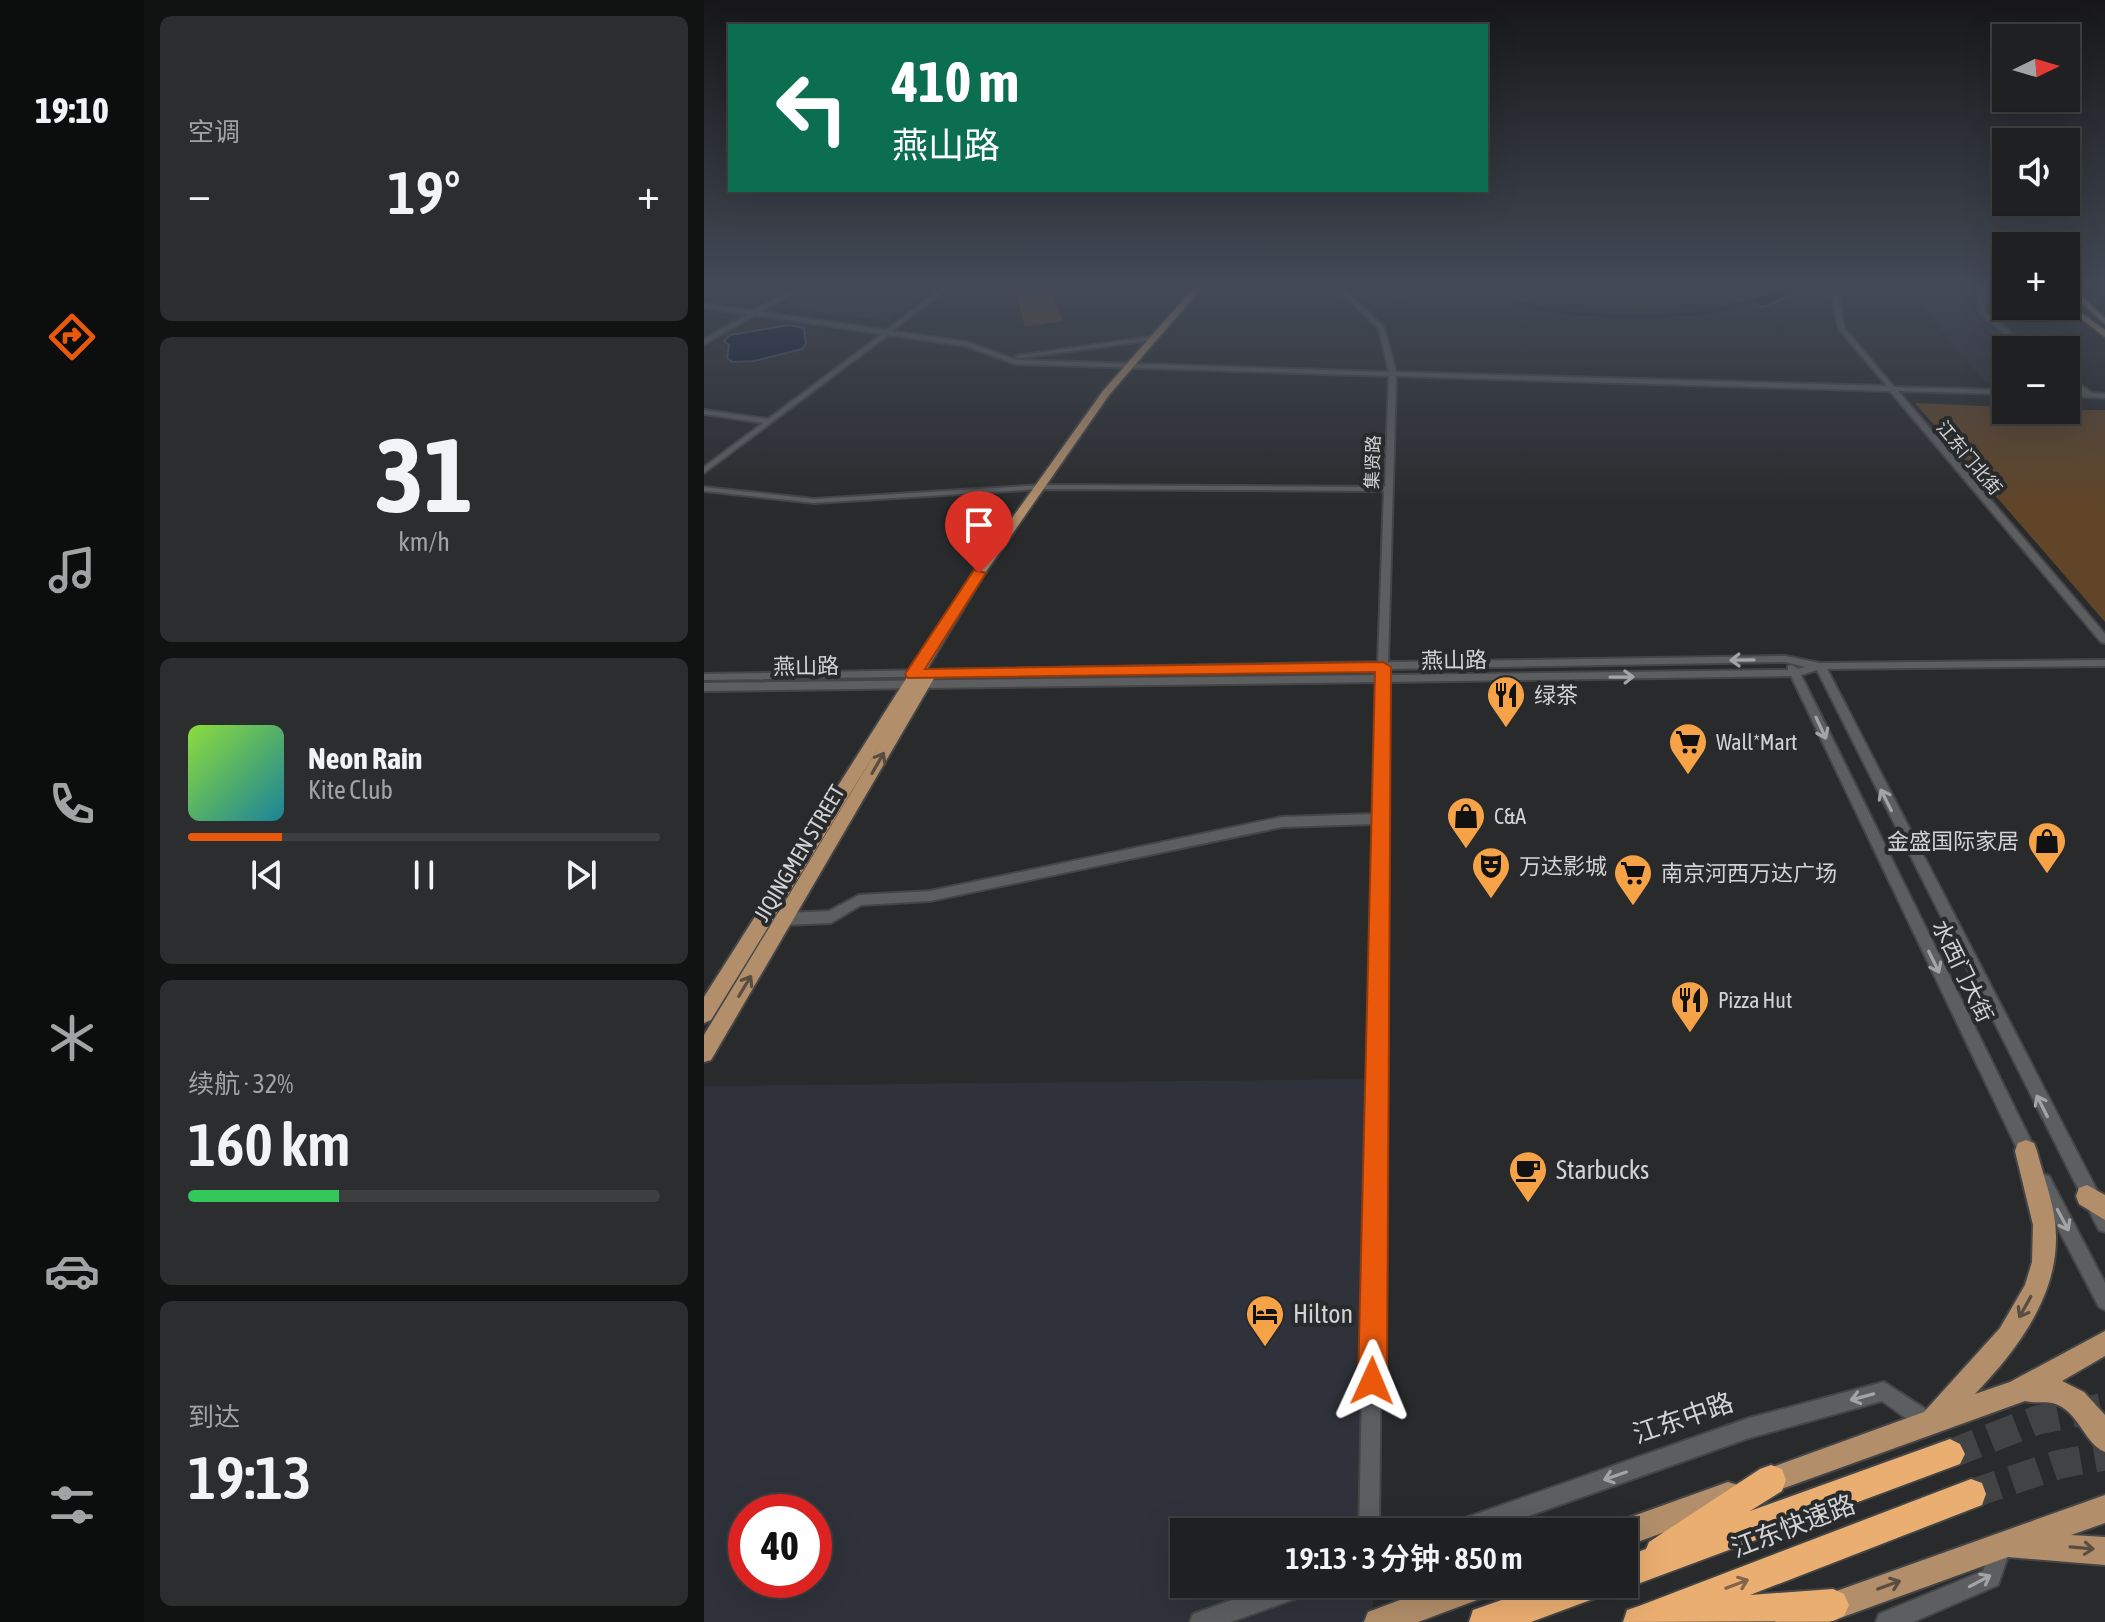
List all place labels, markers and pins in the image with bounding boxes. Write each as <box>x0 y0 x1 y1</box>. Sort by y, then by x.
pin <box>945 491 1013 573</box>
restaurant icon: 绿茶 <box>1485 674 1527 729</box>
place label: 绿茶 <box>1534 682 1578 708</box>
supermarket icon: Wall*Mart <box>1667 721 1709 776</box>
place label: Wall*Mart <box>1716 729 1797 755</box>
shop icon: C&A <box>1445 795 1487 850</box>
place label: C&A <box>1494 803 1526 829</box>
shop icon: 金盛国际家居 <box>2026 820 2068 875</box>
place label: 金盛国际家居 <box>1887 828 2019 854</box>
theatre icon: 万达影城 <box>1470 845 1512 900</box>
supermarket icon: 南京河西万达广场 <box>1612 852 1654 907</box>
place label: 万达影城 <box>1519 853 1607 879</box>
place label: 南京河西万达广场 <box>1661 860 1837 886</box>
restaurant icon: Pizza Hut <box>1669 979 1711 1034</box>
place label: Pizza Hut <box>1718 987 1792 1013</box>
cafe icon: Starbucks <box>1507 1149 1549 1204</box>
place label: Starbucks <box>1556 1155 1649 1185</box>
hotel icon: Hilton <box>1244 1293 1286 1348</box>
place label: Hilton <box>1293 1299 1353 1329</box>

